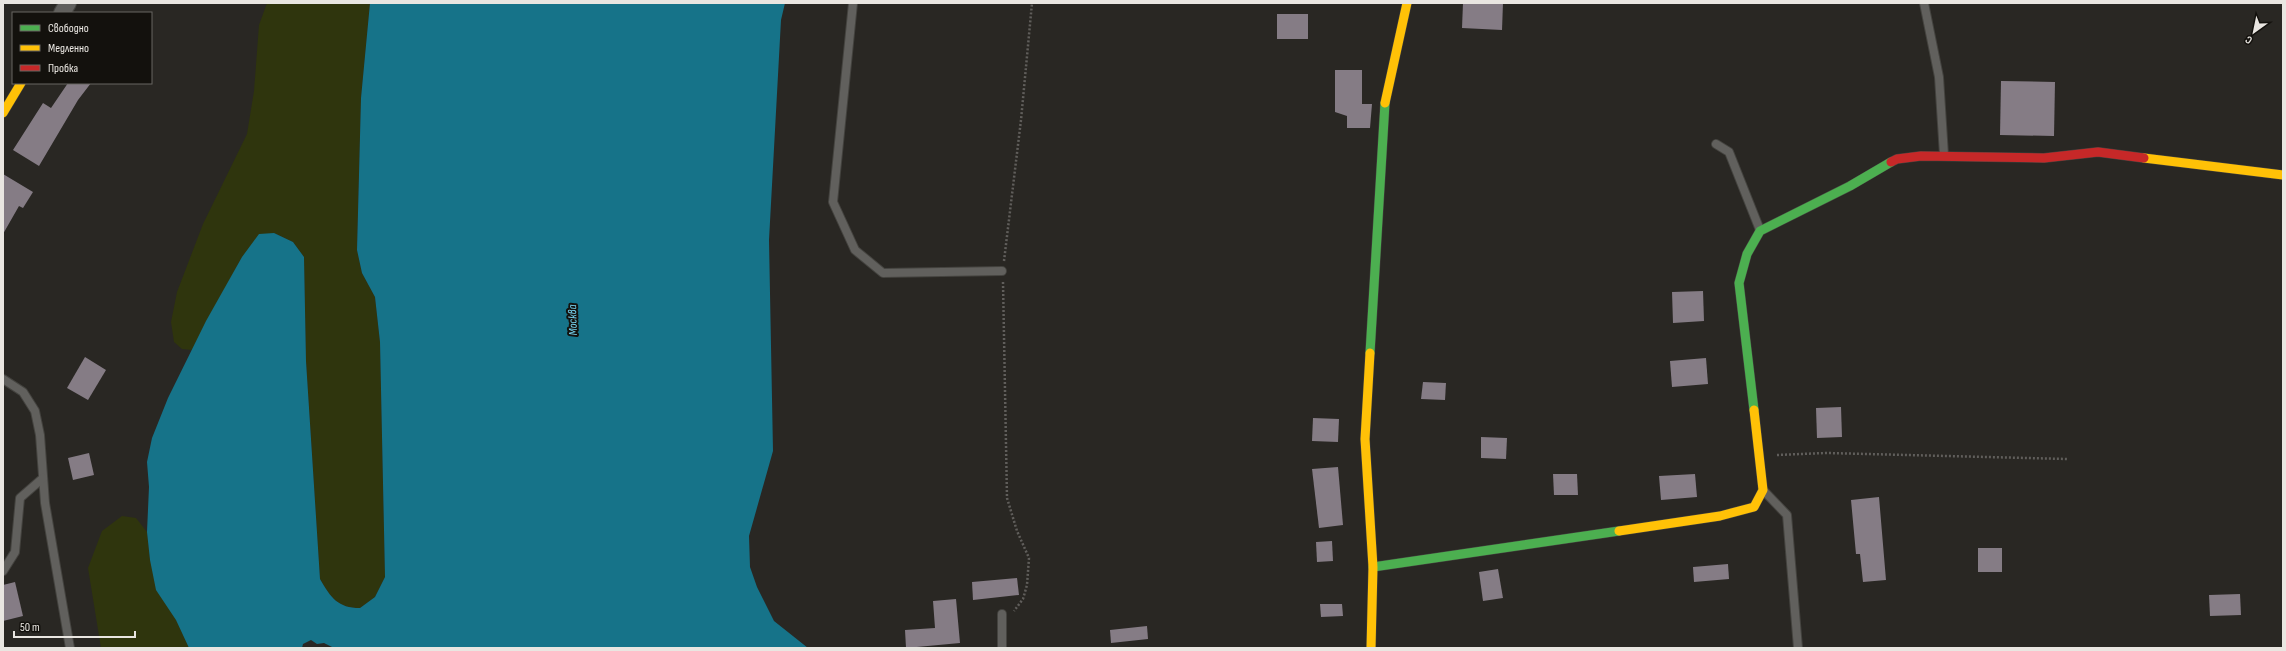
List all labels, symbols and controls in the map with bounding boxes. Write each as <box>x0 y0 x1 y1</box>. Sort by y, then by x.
legend <box>12 12 152 84</box>
north arrow <box>2234 12 2274 52</box>
text: Свободно <box>48 21 89 36</box>
text: С <box>2243 33 2255 47</box>
text: Медленно <box>48 41 89 56</box>
text: Пробка <box>48 61 79 76</box>
water label: Москва <box>565 304 581 336</box>
scale bar <box>14 613 135 639</box>
text: 50 m <box>20 620 40 635</box>

